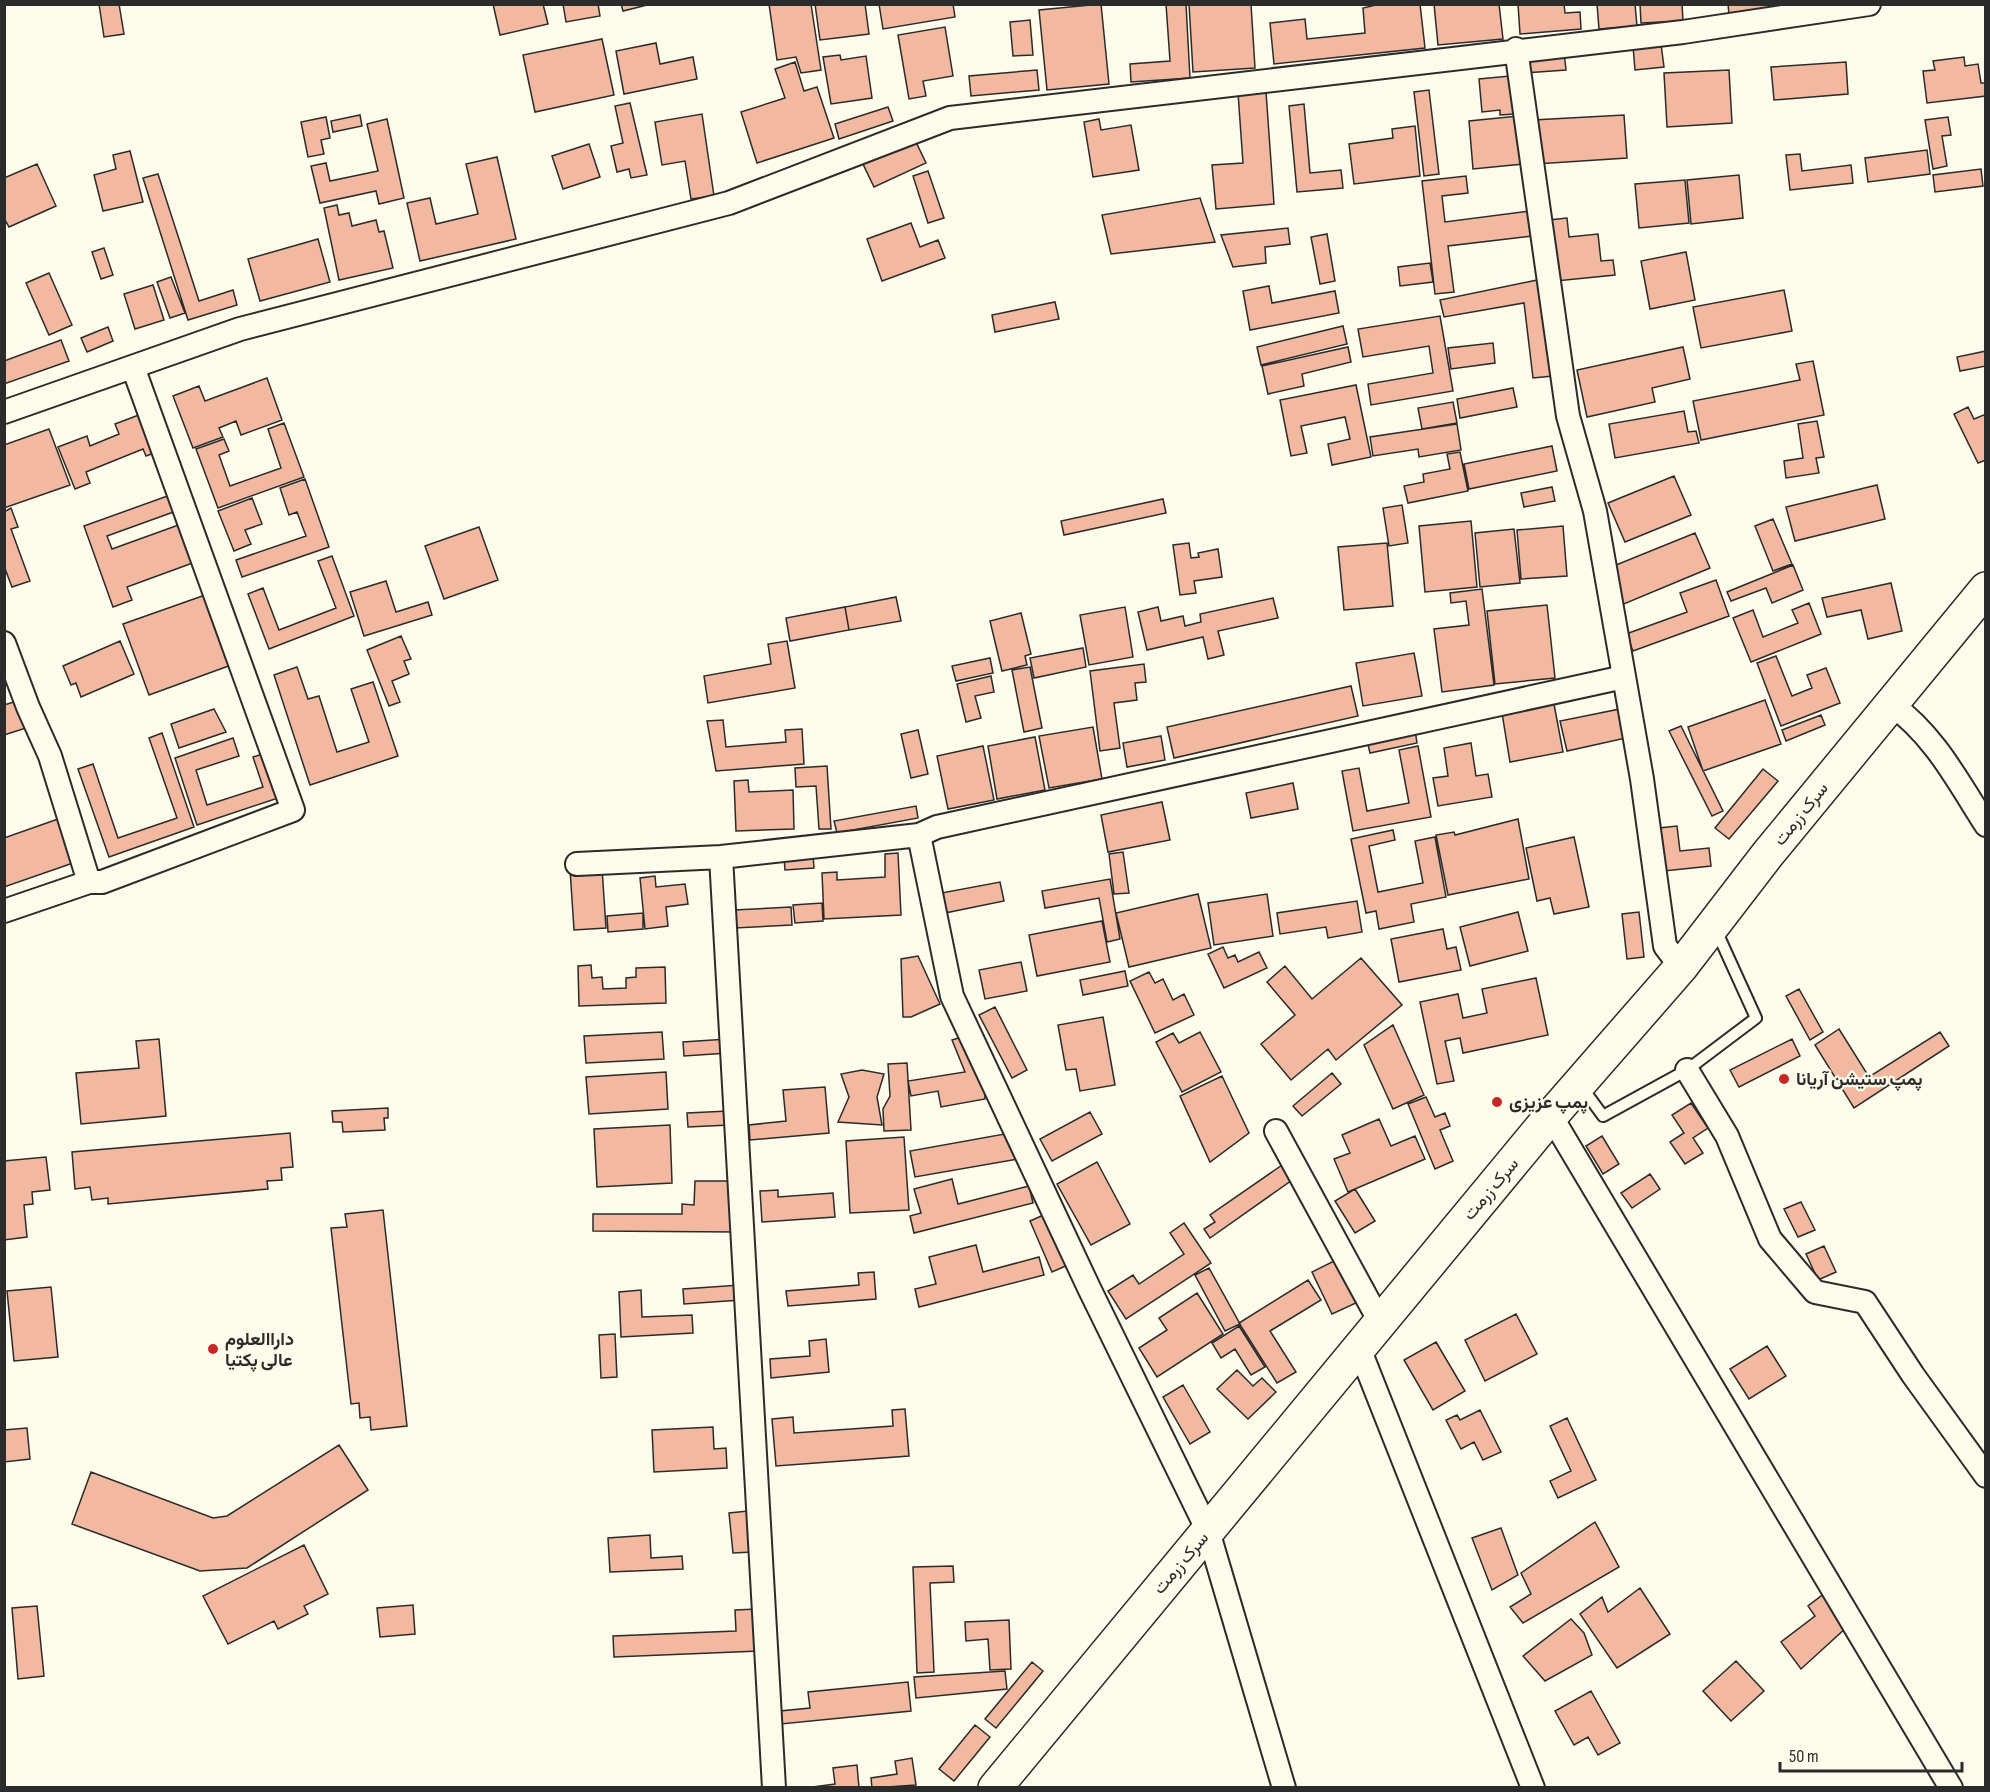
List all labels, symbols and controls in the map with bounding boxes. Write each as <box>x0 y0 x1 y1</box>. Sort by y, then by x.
street label: سرک زرمت <box>1769 778 1833 850</box>
place label: پمپ ستیشن آریانا <box>1796 1069 1923 1091</box>
marker: پمپ ستیشن آریانا <box>1777 1072 1791 1086</box>
place label: پمپ عزیزی <box>1509 1092 1588 1114</box>
marker: پمپ عزیزی <box>1490 1095 1504 1109</box>
street label: سرک زرمت <box>1459 1153 1523 1225</box>
place label: داراالعلوم عالی پکتیا <box>225 1329 294 1372</box>
marker: داراالعلوم عالی پکتیا <box>206 1342 220 1356</box>
street label: سرک زرمت <box>1149 1527 1213 1599</box>
scale bar <box>1780 1735 1962 1773</box>
text: 50 m <box>1789 1746 1819 1767</box>

